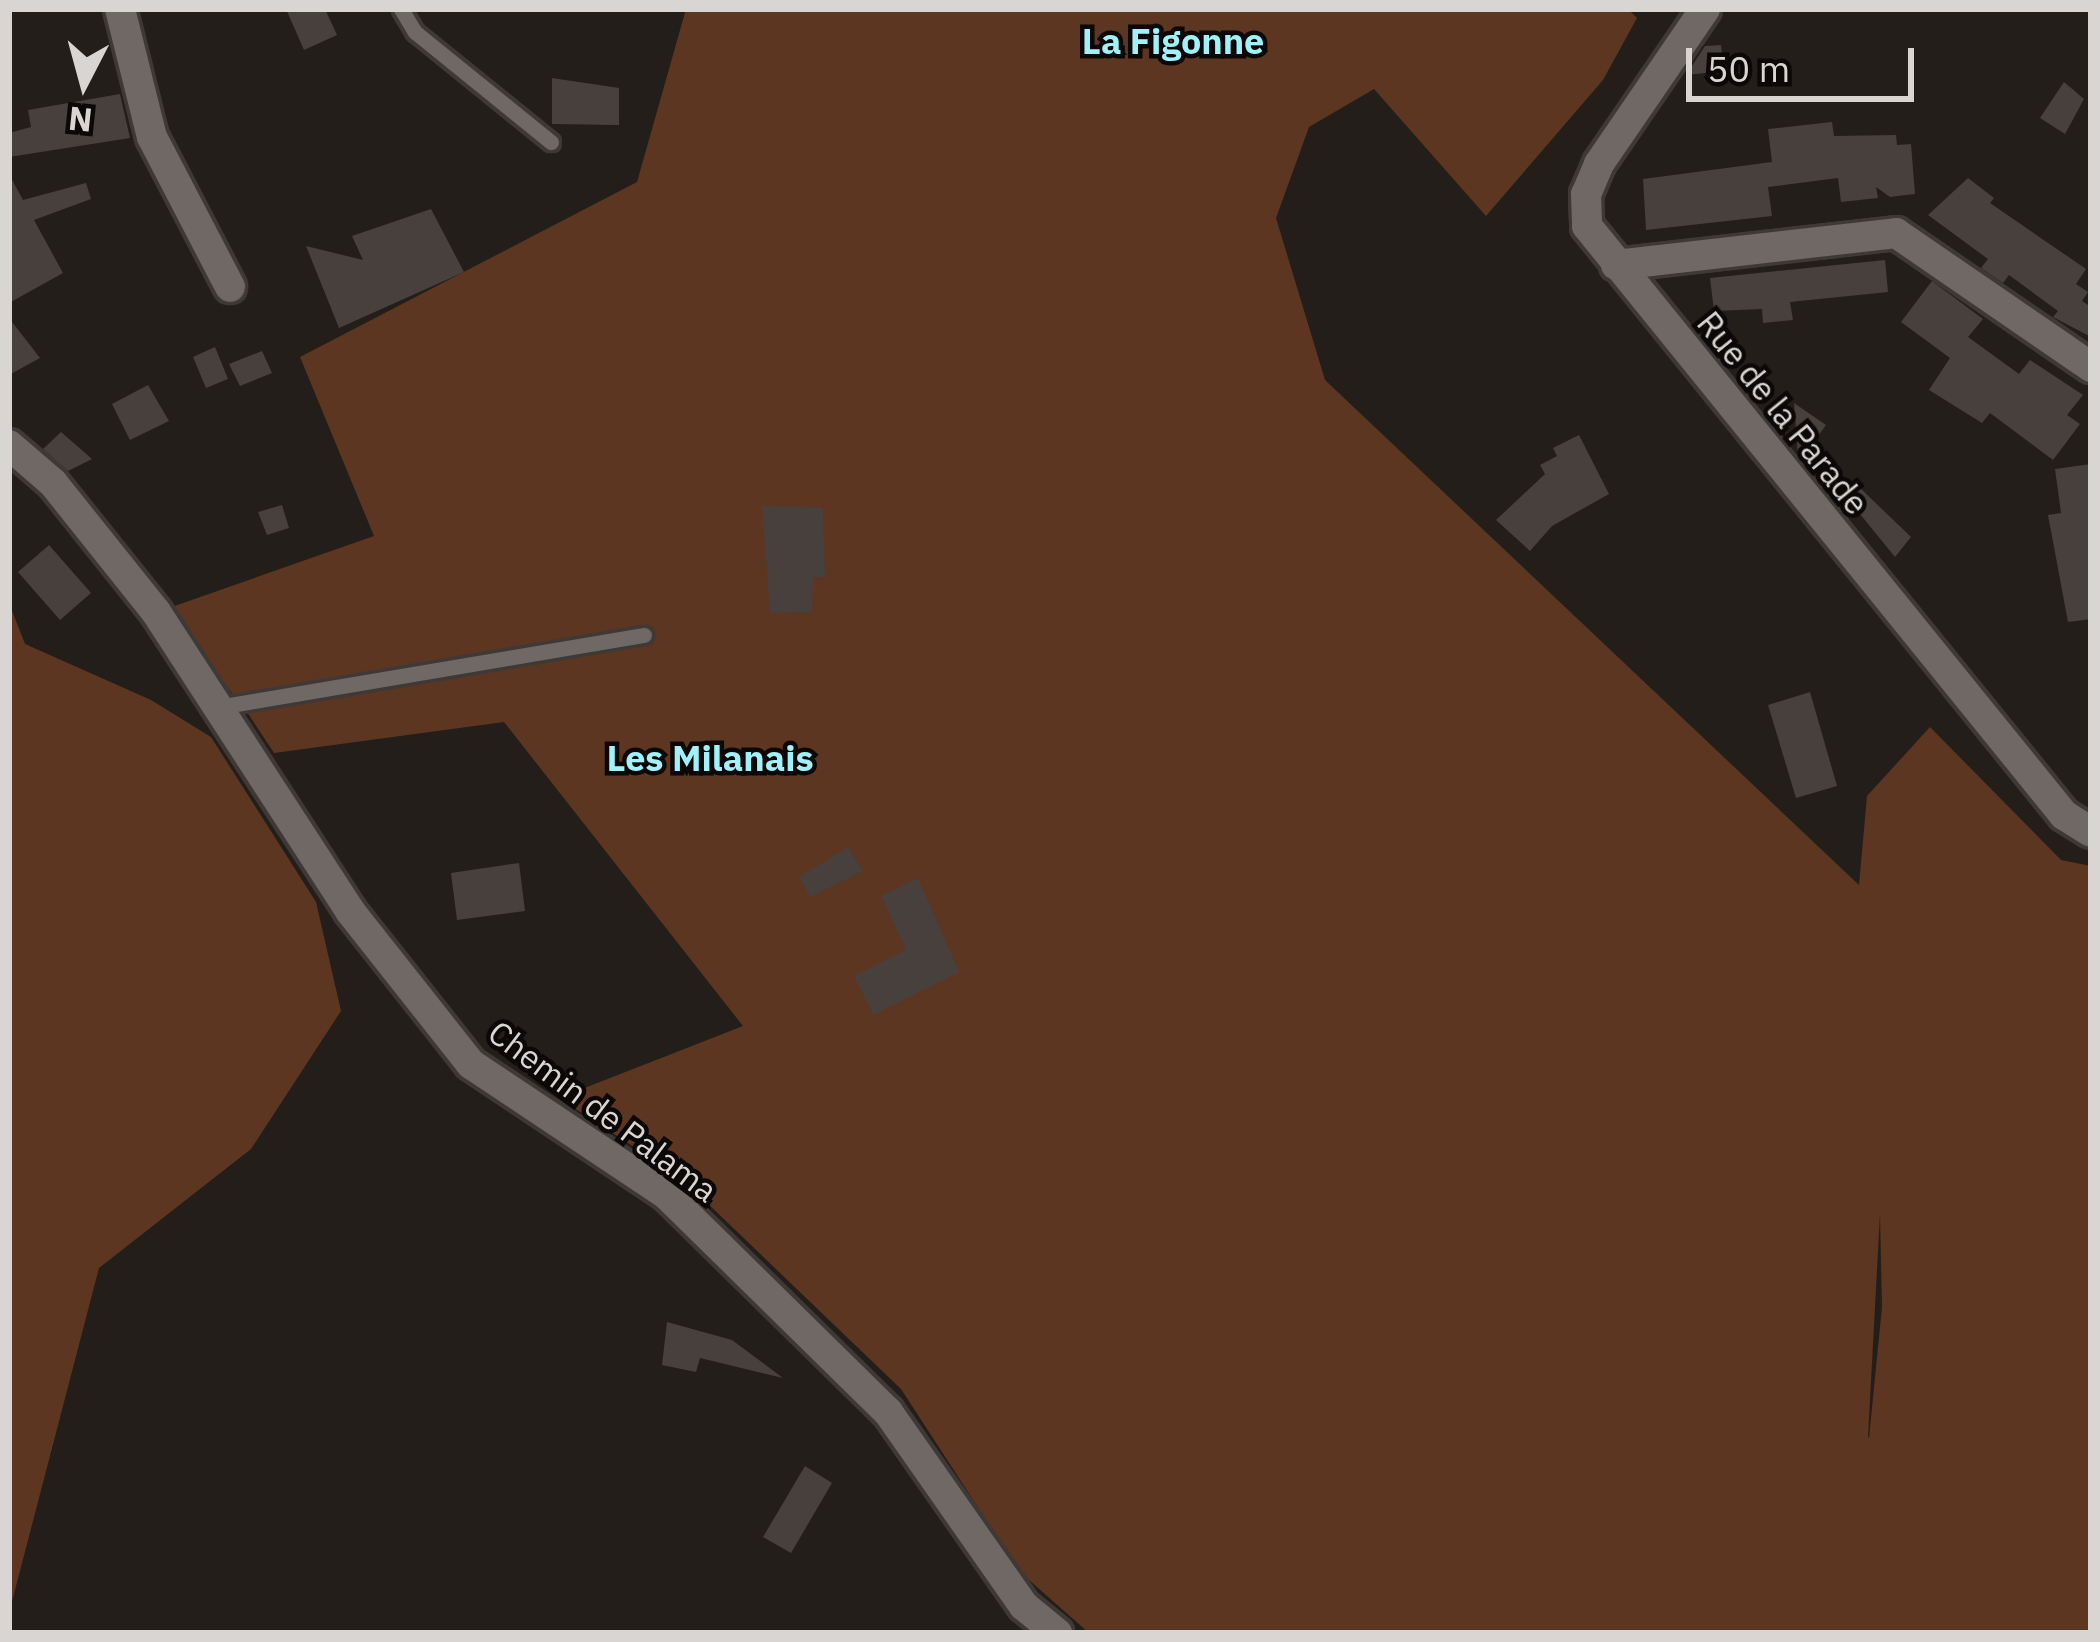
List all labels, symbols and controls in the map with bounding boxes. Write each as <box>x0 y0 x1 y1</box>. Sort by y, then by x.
district label: La Figonne <box>1082 19 1264 63</box>
north arrow <box>24 24 144 144</box>
scale bar <box>1692 24 1920 98</box>
text: 50 m <box>1707 45 1790 92</box>
text: N <box>66 98 94 143</box>
street label: Rue de la Parade <box>1689 304 1877 522</box>
district label: Les Milanais <box>606 736 814 780</box>
street label: Chemin de Palama <box>481 1012 725 1210</box>

